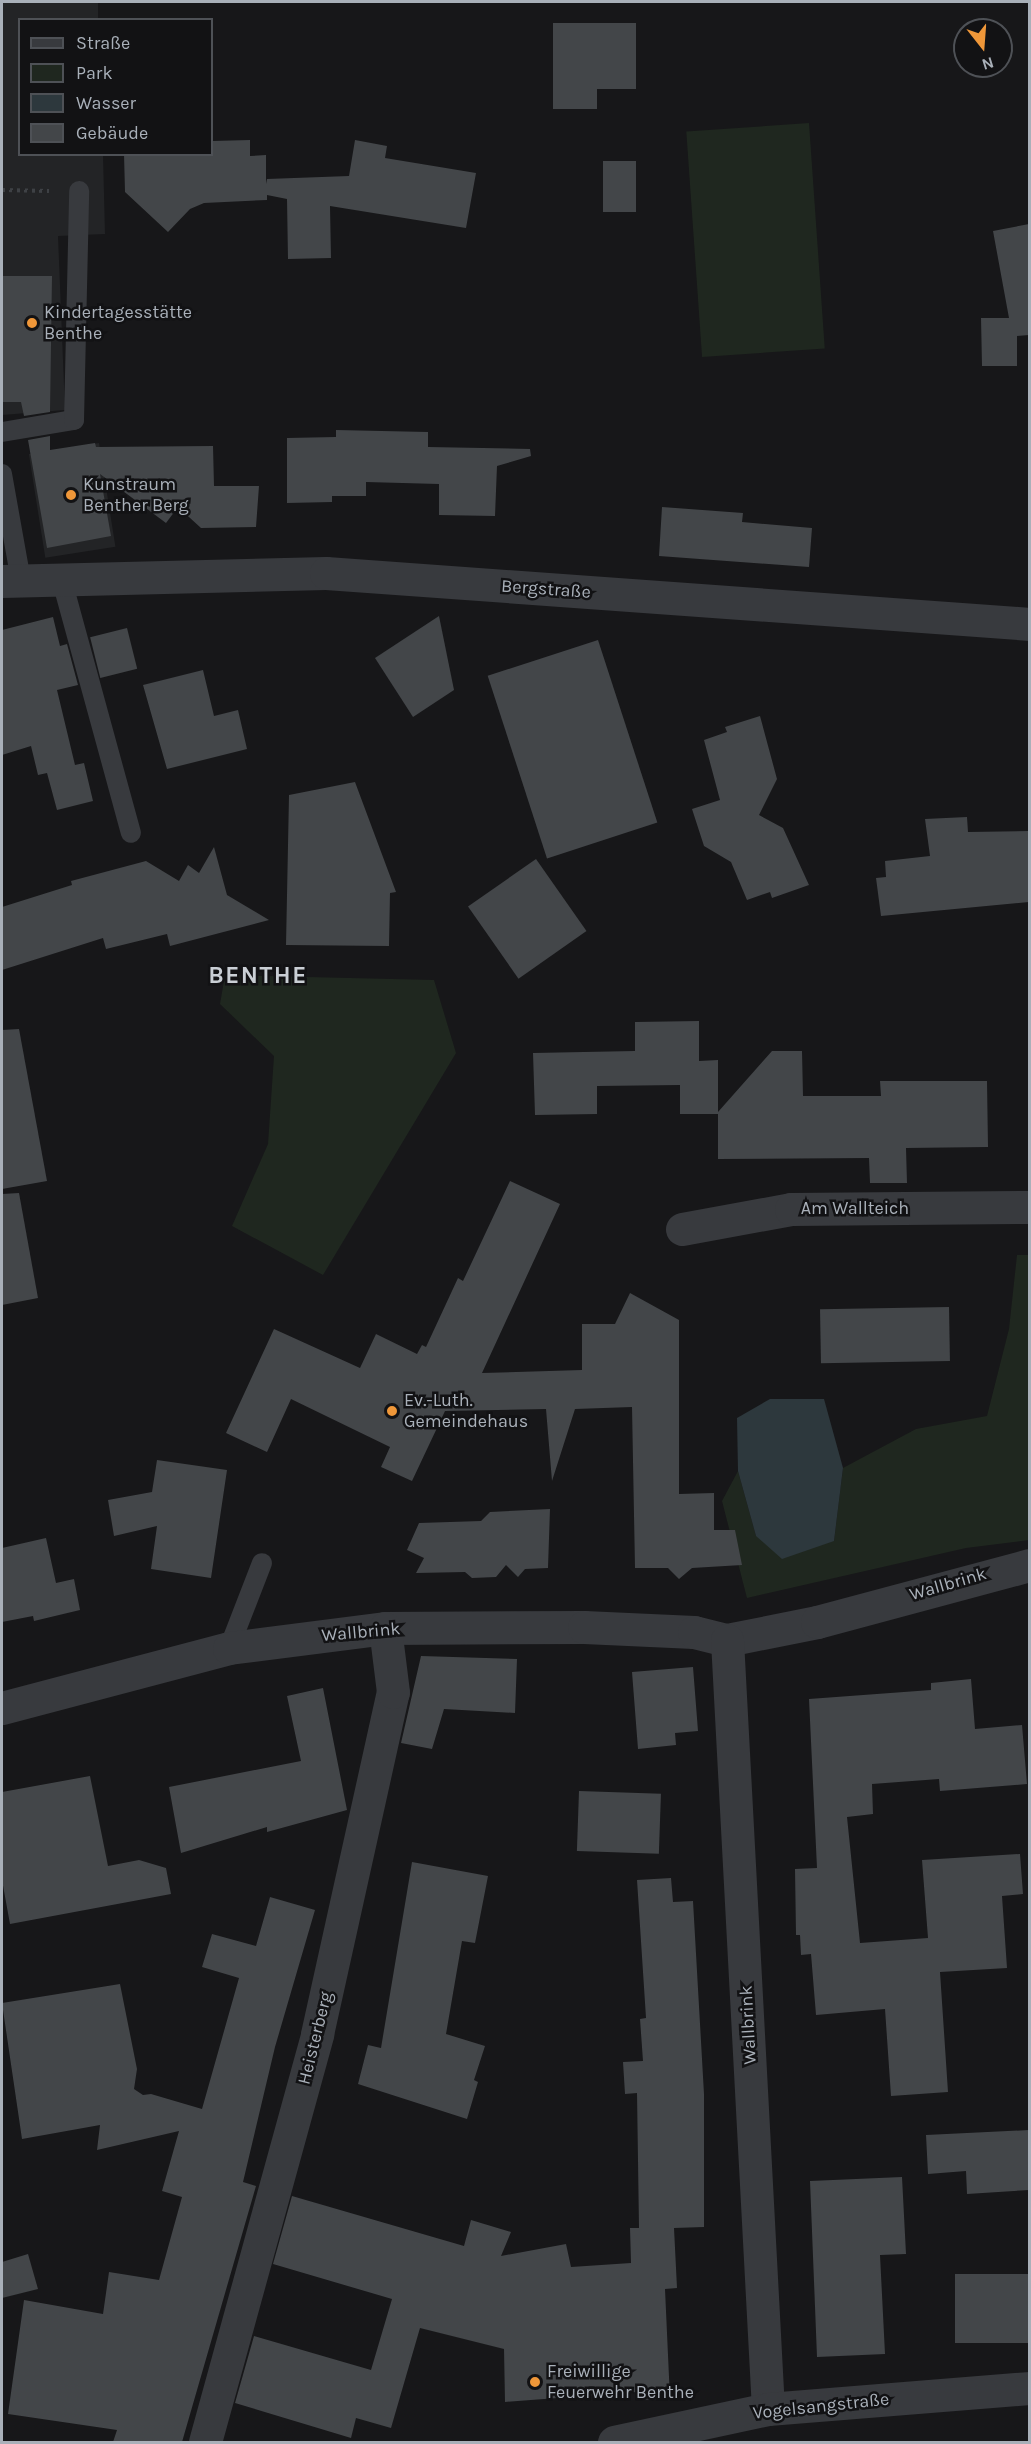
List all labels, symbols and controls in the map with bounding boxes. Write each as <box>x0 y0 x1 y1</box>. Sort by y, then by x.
legend <box>18 18 213 156</box>
north arrow <box>953 18 1013 78</box>
text: Straße <box>76 32 130 54</box>
text: N <box>980 53 996 75</box>
text: Park <box>76 62 113 84</box>
text: Wasser <box>76 92 136 114</box>
text: Gebäude <box>76 122 148 144</box>
place label: Kindertagesstätte Benthe <box>44 302 192 344</box>
marker: Kindertagesstätte Benthe <box>25 316 39 330</box>
place label: Kunstraum Benther Berg <box>83 474 189 516</box>
marker: Kunstraum Benther Berg <box>64 488 78 502</box>
street label: Bergstraße <box>500 575 592 603</box>
district label: BENTHE <box>208 962 308 990</box>
street label: Am Wallteich <box>801 1197 909 1219</box>
place label: Ev.-Luth. Gemeindehaus <box>404 1390 528 1432</box>
marker: Ev.-Luth. Gemeindehaus <box>385 1404 399 1418</box>
street label: Wallbrink <box>907 1563 989 1605</box>
street label: Wallbrink <box>321 1618 401 1646</box>
street label: Wallbrink <box>735 1985 761 2065</box>
street label: Heisterberg <box>293 1989 337 2087</box>
place label: Freiwillige Feuerwehr Benthe <box>547 2361 694 2404</box>
marker: Freiwillige Feuerwehr Benthe <box>528 2375 542 2389</box>
street label: Vogelsangstraße <box>752 2388 890 2424</box>

